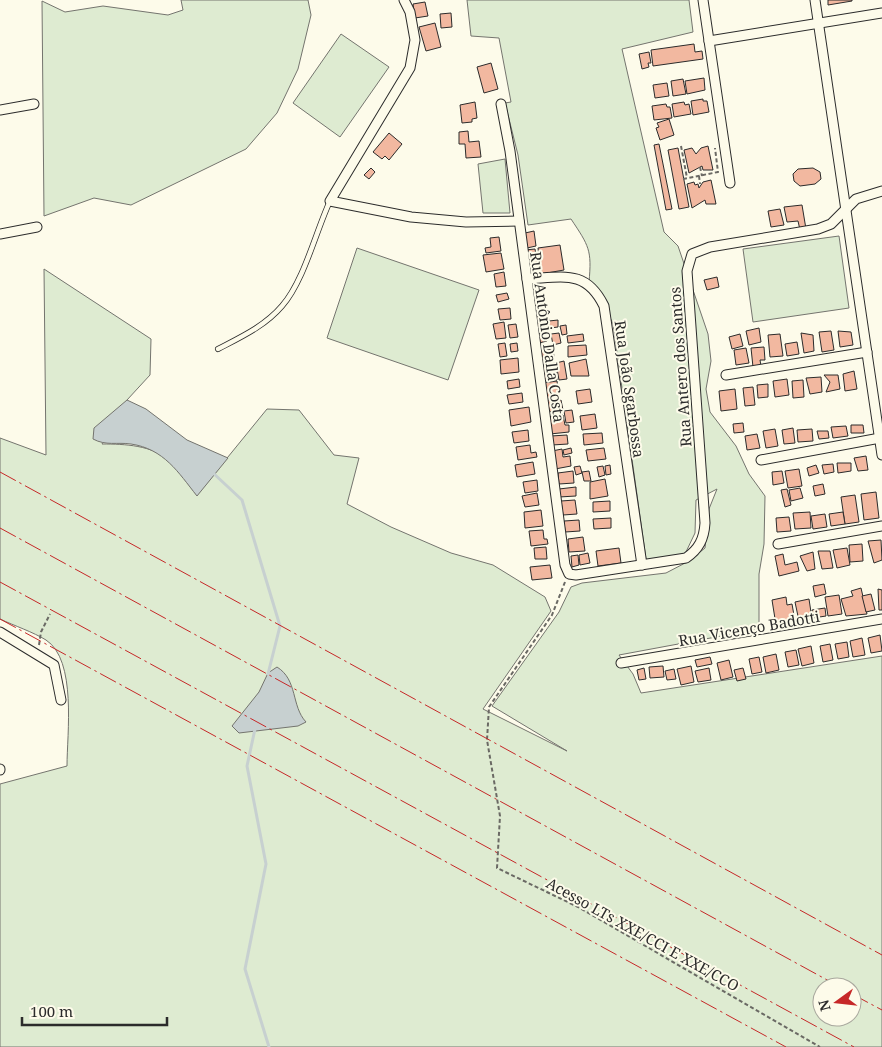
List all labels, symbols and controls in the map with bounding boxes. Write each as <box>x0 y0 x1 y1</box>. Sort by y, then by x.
street label: Rua Antônio Dalla Costa <box>526 250 570 424</box>
street label: Rua Antero dos Santos <box>664 286 696 448</box>
street label: Rua João Sgarbossa <box>610 319 650 459</box>
street label: Rua Vicenço Badotti <box>677 606 821 650</box>
street label: Acesso LTs XXE/CCI E XXE/CCO <box>543 873 743 995</box>
north arrow <box>812 977 862 1027</box>
scale bar <box>22 994 168 1026</box>
text: N <box>813 998 835 1013</box>
text: 100 m <box>30 1001 73 1021</box>

